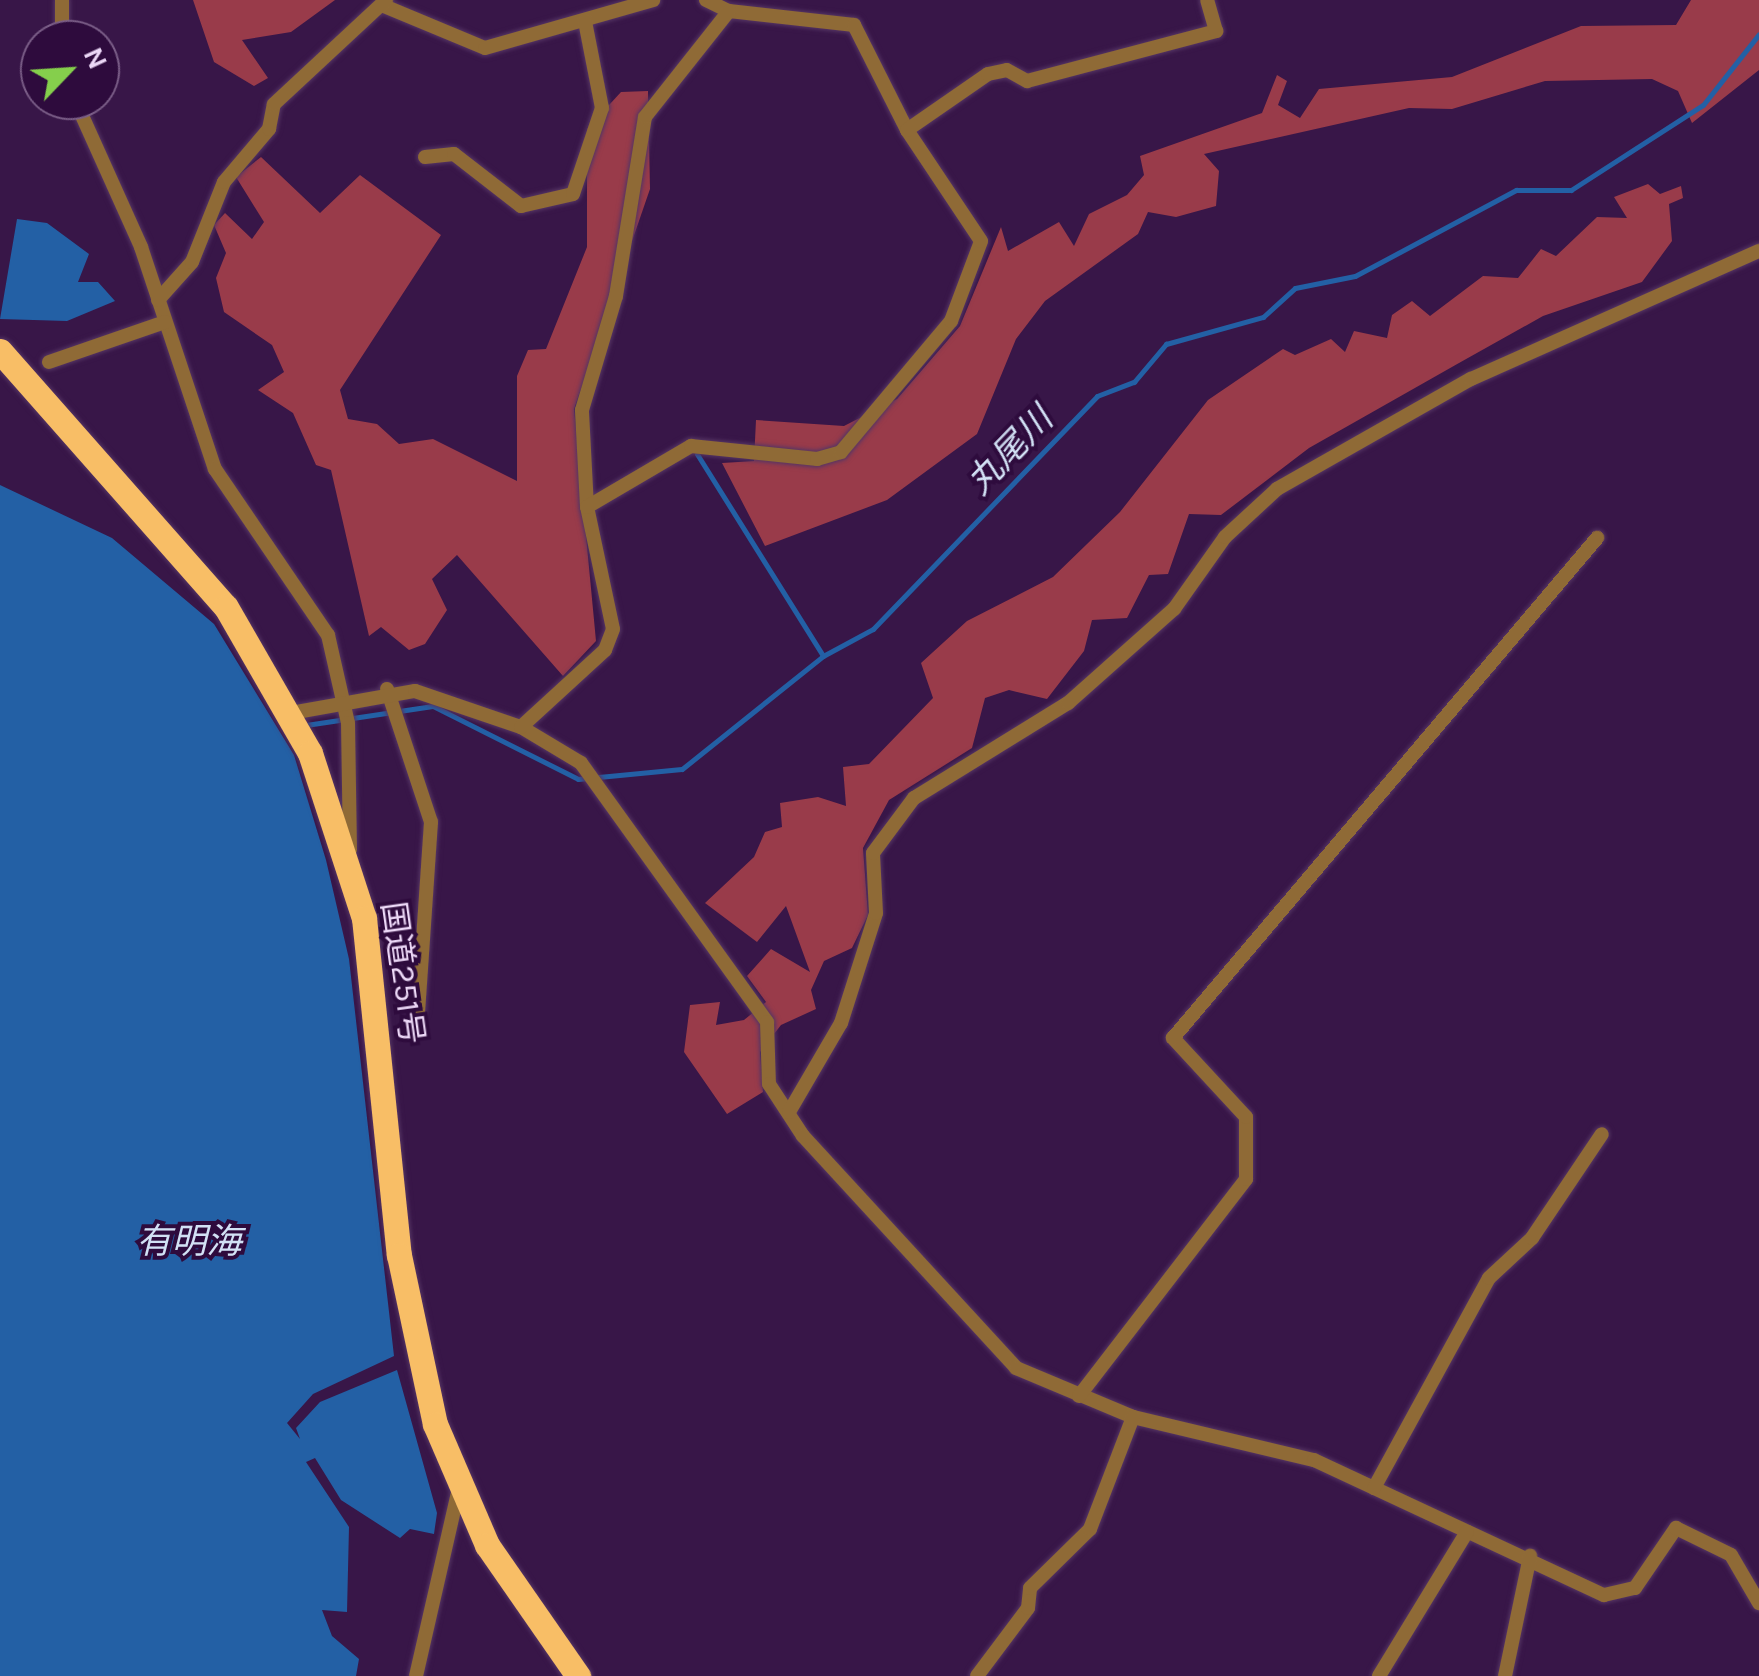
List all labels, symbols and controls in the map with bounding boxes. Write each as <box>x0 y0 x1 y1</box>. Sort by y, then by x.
north arrow <box>20 20 120 120</box>
text: N <box>77 42 115 74</box>
water label: 丸尾川 <box>958 399 1062 503</box>
street label: 国道251号 <box>373 899 431 1047</box>
water label: 有明海 <box>137 1221 241 1263</box>

